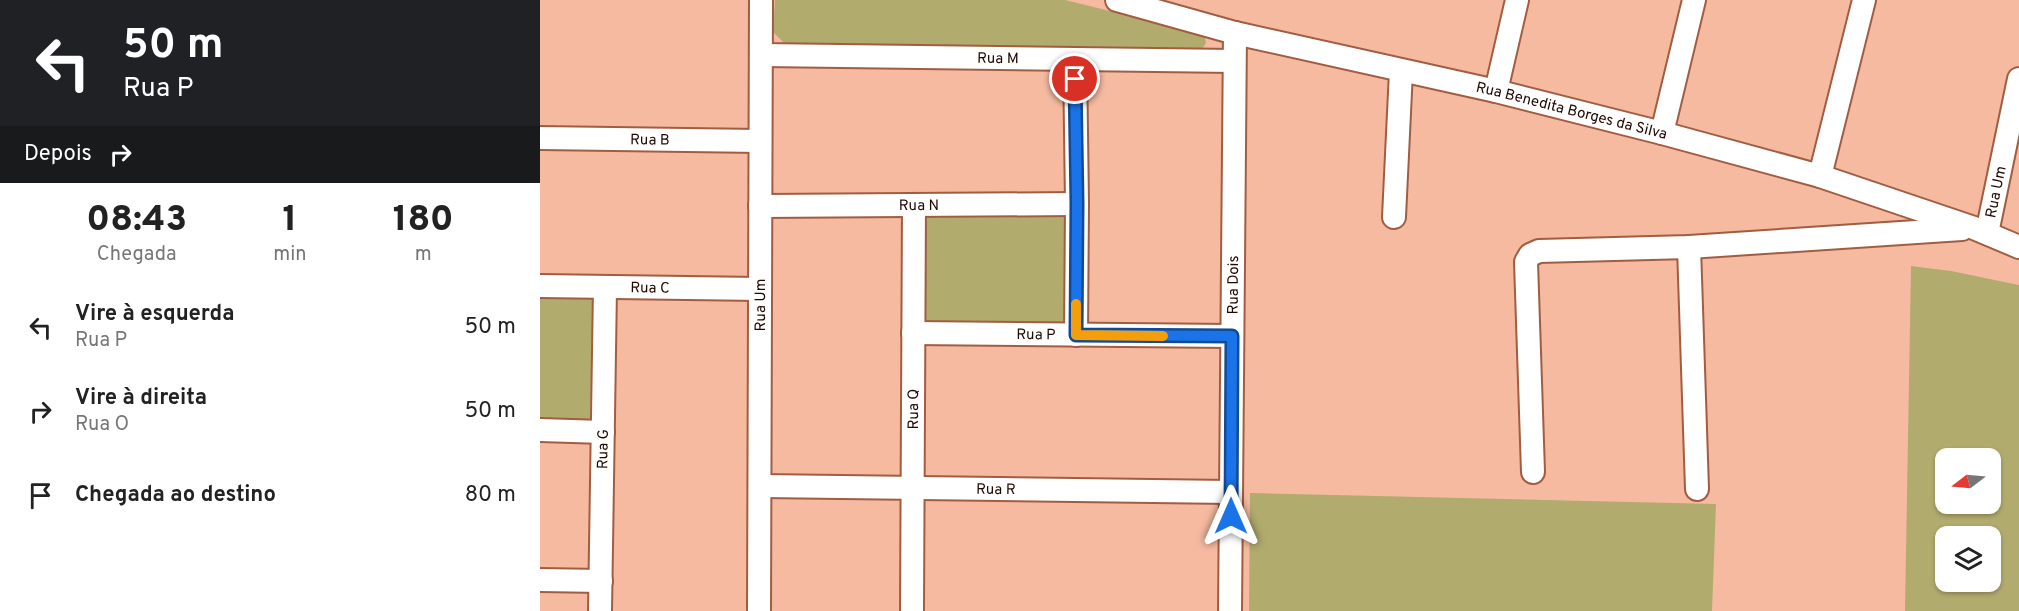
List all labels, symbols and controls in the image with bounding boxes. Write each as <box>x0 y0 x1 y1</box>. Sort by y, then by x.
text: 50 m <box>123 20 224 73</box>
icon: left <box>24 24 102 102</box>
street label: Rua M <box>977 50 1019 69</box>
pin <box>1049 53 1100 104</box>
icon: arrive <box>1058 62 1091 95</box>
text: Rua P <box>123 72 194 106</box>
street label: Rua Benedita Borges da Silva <box>1474 79 1669 145</box>
street label: Rua B <box>630 131 670 151</box>
icon: right <box>104 138 137 171</box>
text: Depois <box>24 141 92 168</box>
street label: Rua Um <box>1982 164 2012 220</box>
street label: Rua N <box>899 197 939 216</box>
text: 08:43 <box>86 198 187 244</box>
text: 1 <box>283 198 297 244</box>
text: 180 <box>393 198 454 244</box>
text: Chegada <box>97 242 176 268</box>
text: min <box>273 242 307 268</box>
text: m <box>415 242 432 268</box>
street label: Rua Dois <box>1225 255 1244 315</box>
street label: Rua C <box>630 279 670 299</box>
street label: Rua Um <box>752 279 771 331</box>
text: Vire à esquerda <box>75 301 234 328</box>
icon: left <box>24 311 57 344</box>
text: 50 m <box>464 314 516 341</box>
street label: Rua P <box>1016 326 1056 345</box>
text: Rua P <box>75 328 127 354</box>
text: Vire à direita <box>75 385 207 412</box>
street label: Rua Q <box>905 389 924 429</box>
icon: right <box>24 395 57 428</box>
text: 50 m <box>464 398 516 425</box>
text: Rua O <box>75 412 129 438</box>
street label: Rua G <box>594 429 614 469</box>
north arrow <box>1935 448 2001 514</box>
map controls <box>1935 448 2001 592</box>
icon: arrive <box>24 479 57 512</box>
street label: Rua R <box>976 481 1016 500</box>
text: Chegada ao destino <box>75 482 276 509</box>
text: 80 m <box>465 482 516 509</box>
position arrow <box>1199 484 1263 548</box>
button: layers <box>1935 526 2001 592</box>

